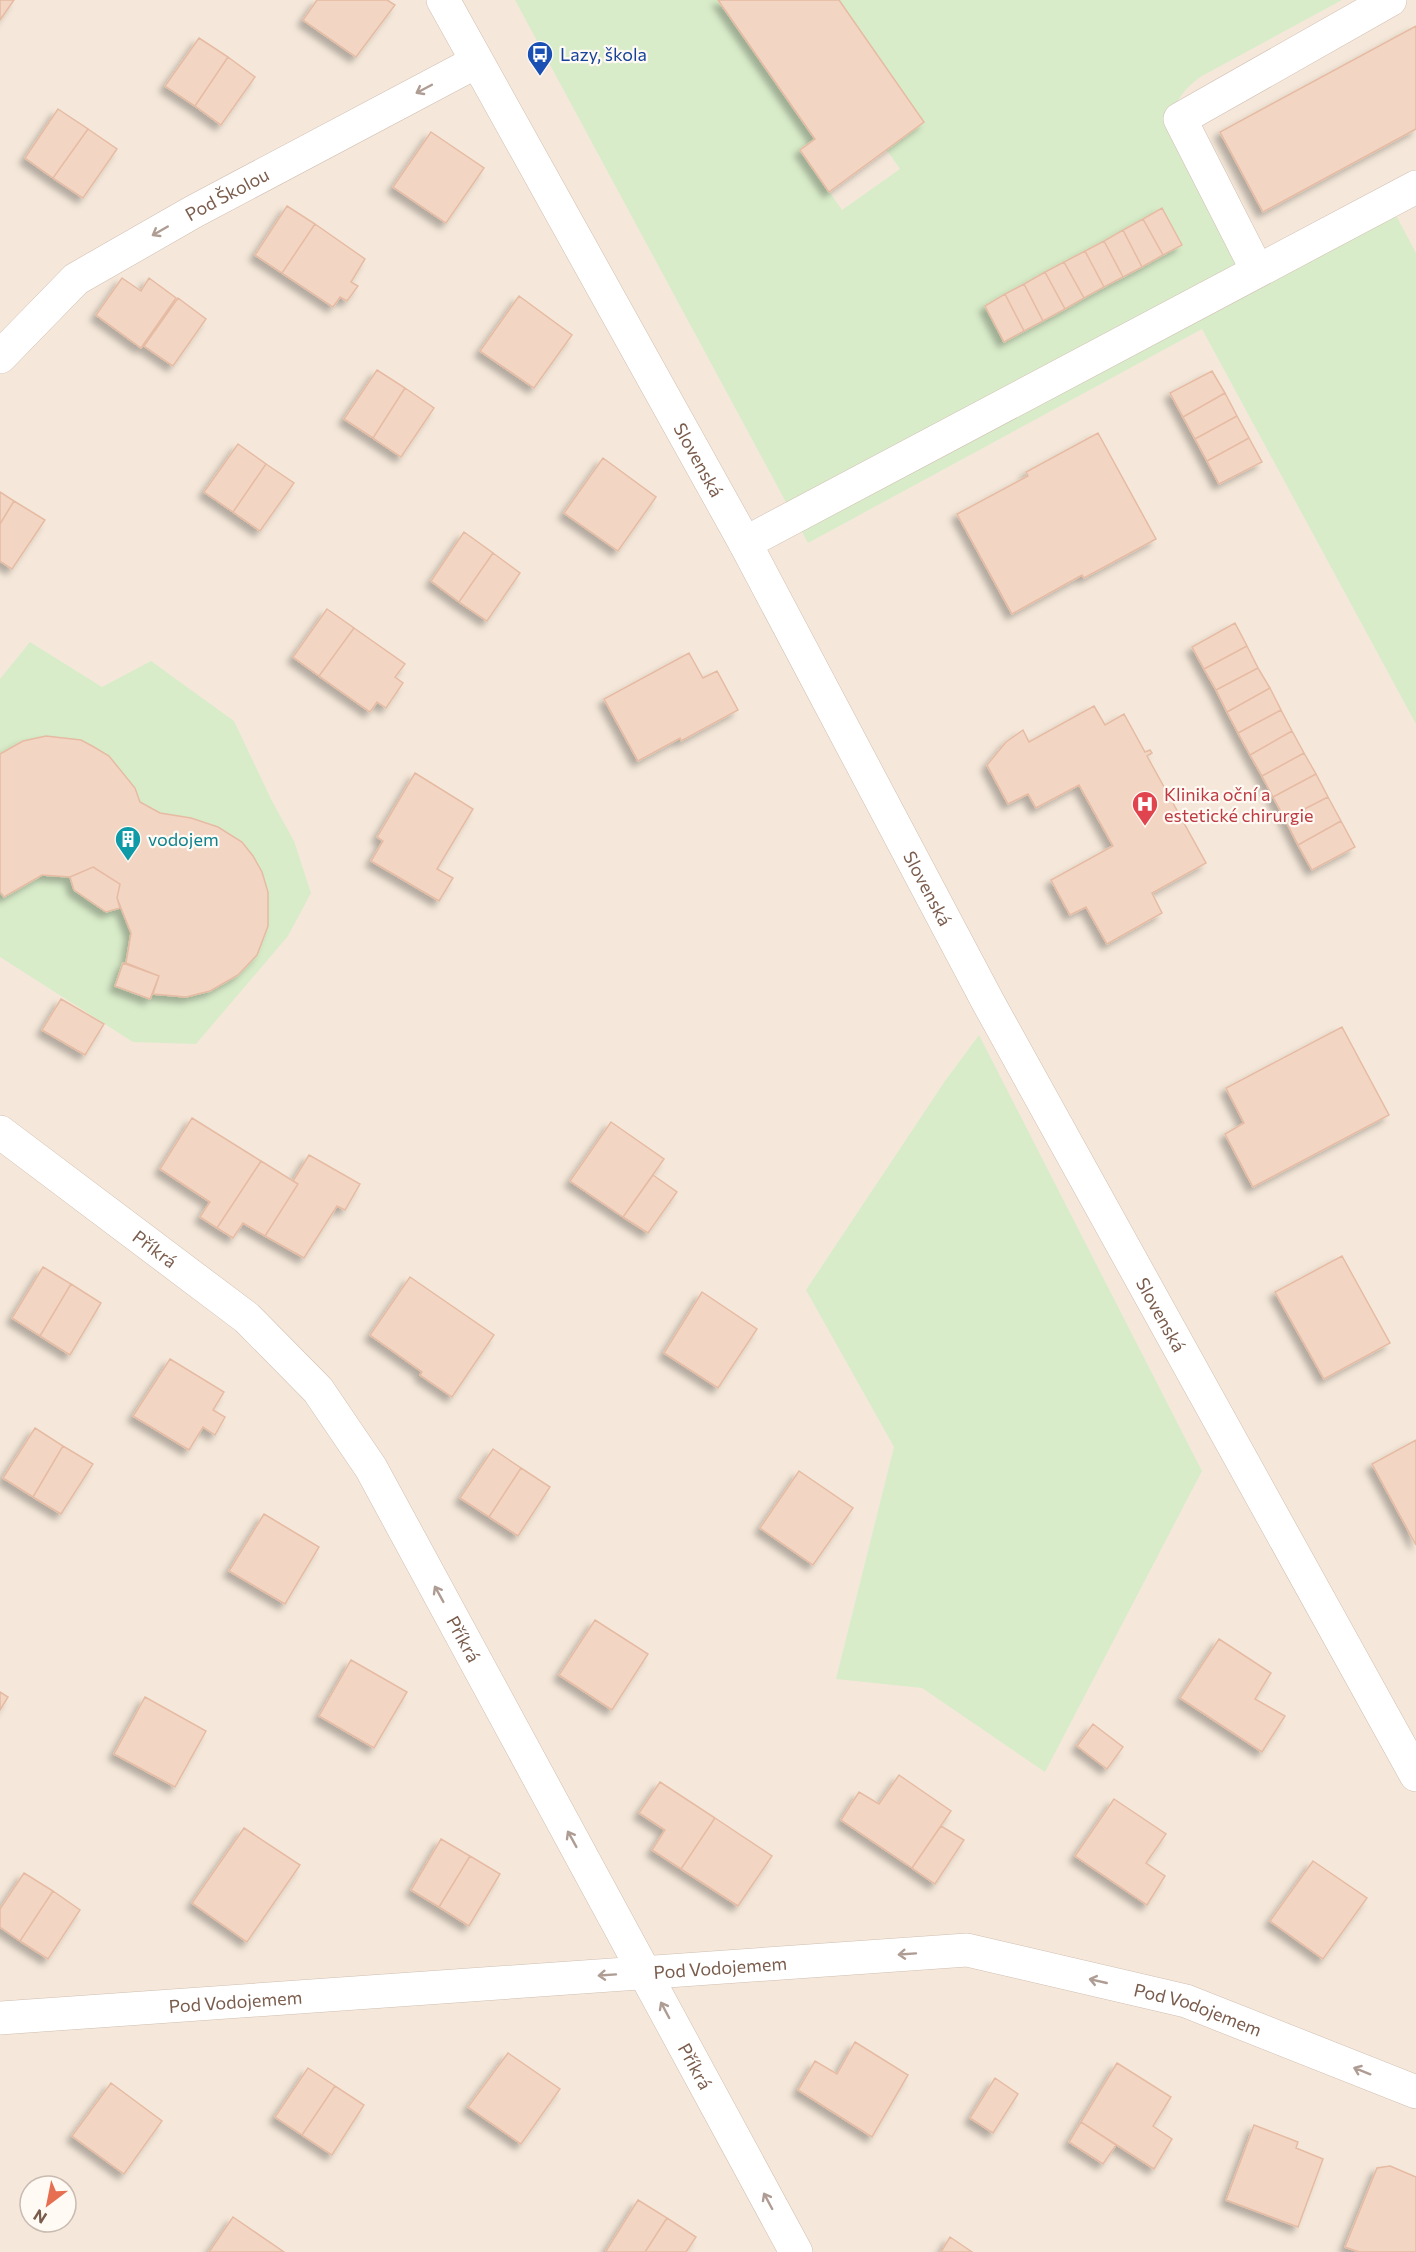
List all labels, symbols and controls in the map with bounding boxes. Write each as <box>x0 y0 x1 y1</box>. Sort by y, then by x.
bus stop icon: Lazy, škola <box>525 39 555 77</box>
place label: Lazy, škola <box>560 43 647 65</box>
one-way arrow <box>416 83 433 95</box>
street label: Pod Školou <box>181 163 272 225</box>
one-way arrow <box>152 225 169 237</box>
street label: Slovenská <box>669 419 728 501</box>
place label: Klinika oční a estetické chirurgie <box>1164 783 1314 826</box>
hospital icon: Klinika oční a estetické chirurgie <box>1130 789 1160 827</box>
building icon: vodojem <box>113 824 143 862</box>
place label: vodojem <box>148 828 219 850</box>
street label: Slovenská <box>899 847 957 929</box>
street label: Příkrá <box>129 1225 181 1272</box>
street label: Slovenská <box>1132 1274 1190 1356</box>
one-way arrow <box>433 1586 445 1603</box>
street label: Příkrá <box>442 1612 485 1666</box>
one-way arrow <box>566 1831 578 1848</box>
one-way arrow <box>897 1949 917 1960</box>
street label: Pod Vodojemem <box>653 1952 788 1983</box>
one-way arrow <box>598 1969 618 1980</box>
one-way arrow <box>1089 1974 1108 1986</box>
street label: Pod Vodojemem <box>1132 1978 1265 2041</box>
street label: Pod Vodojemem <box>168 1986 303 2017</box>
one-way arrow <box>659 2002 670 2020</box>
street label: Příkrá <box>674 2039 717 2093</box>
one-way arrow <box>1353 2064 1371 2075</box>
north arrow <box>18 2174 78 2234</box>
one-way arrow <box>762 2192 773 2210</box>
text: N <box>30 2206 50 2228</box>

